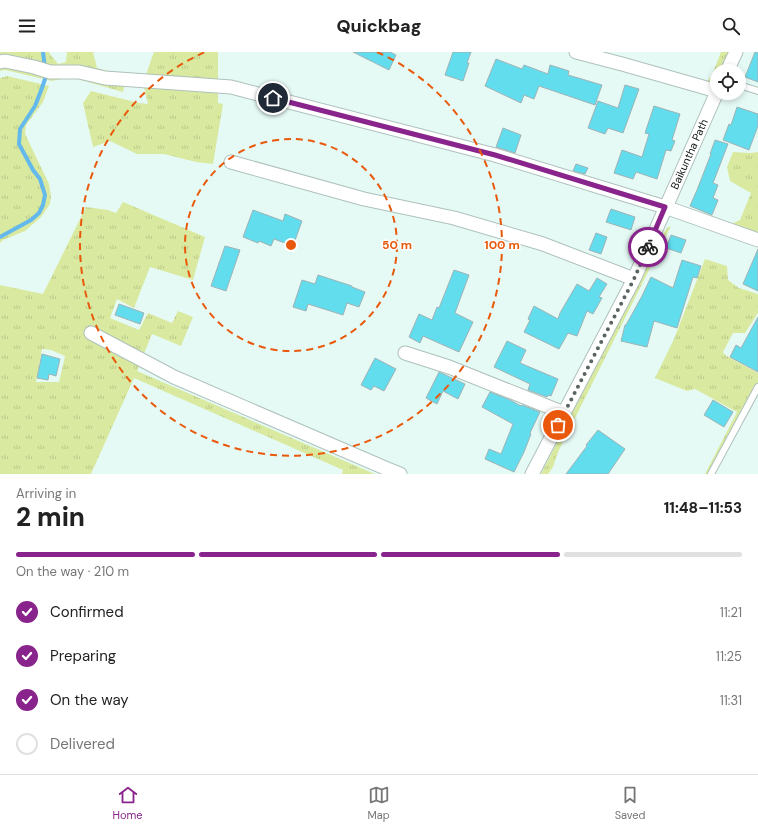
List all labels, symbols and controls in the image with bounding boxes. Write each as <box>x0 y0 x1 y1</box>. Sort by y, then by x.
text: Quickbag <box>336 14 422 38</box>
icon: menu <box>16 15 38 37</box>
icon: search <box>720 15 742 37</box>
map controls <box>710 64 746 100</box>
button: locate <box>710 64 746 100</box>
pin <box>256 81 290 115</box>
icon: home <box>262 87 284 109</box>
street label: Baikuntha Path <box>667 117 711 191</box>
courier <box>628 227 668 267</box>
icon: bike <box>637 236 659 258</box>
text: 50 m <box>382 237 412 253</box>
text: 100 m <box>484 237 520 253</box>
centre of rings <box>284 238 298 252</box>
pin <box>541 408 575 442</box>
icon: bag <box>547 414 569 436</box>
text: Arriving in <box>16 485 76 502</box>
text: 11:48–11:53 <box>664 498 742 518</box>
text: 2 min <box>16 500 85 534</box>
text: On the way · 210 m <box>16 563 129 580</box>
icon: check <box>16 601 38 623</box>
text: Confirmed <box>50 602 124 622</box>
text: 11:21 <box>720 604 742 621</box>
icon: check <box>16 645 38 667</box>
text: Preparing <box>50 646 116 666</box>
text: 11:25 <box>716 648 742 665</box>
icon: check <box>16 689 38 711</box>
text: On the way <box>50 690 129 710</box>
text: 11:31 <box>720 692 742 709</box>
text: Delivered <box>50 734 115 754</box>
tab: Home <box>112 784 143 822</box>
tab: Map <box>368 784 390 822</box>
tab: Saved <box>615 784 645 822</box>

